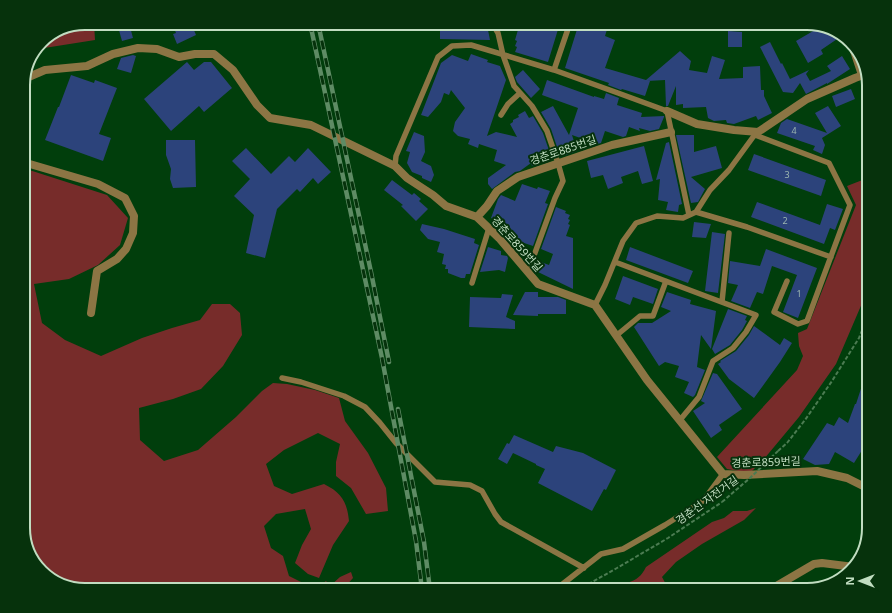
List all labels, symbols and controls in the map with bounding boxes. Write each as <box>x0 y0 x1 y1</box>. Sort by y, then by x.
house number: 4 <box>791 124 797 137</box>
street label: 경춘로885번길 <box>528 131 598 168</box>
house number: 3 <box>784 168 790 181</box>
street label: 경춘로859번길 <box>489 213 546 275</box>
house number: 2 <box>782 214 788 227</box>
house number: 1 <box>796 287 802 300</box>
street label: 경춘로859번길 <box>731 453 801 470</box>
street label: 경춘선 자전거길 <box>672 472 741 527</box>
north arrow <box>840 561 880 601</box>
text: N <box>842 577 857 585</box>

